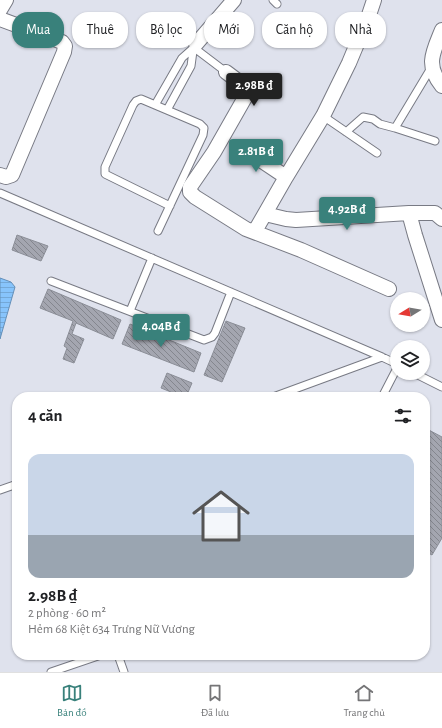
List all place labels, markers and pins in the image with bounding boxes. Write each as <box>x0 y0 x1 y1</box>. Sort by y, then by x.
pin: 2.98B ₫ <box>217 73 291 107</box>
pin: 2.81B ₫ <box>219 139 293 173</box>
pin: 4.92B ₫ <box>310 197 384 231</box>
pin: 4.04B ₫ <box>124 314 198 348</box>

